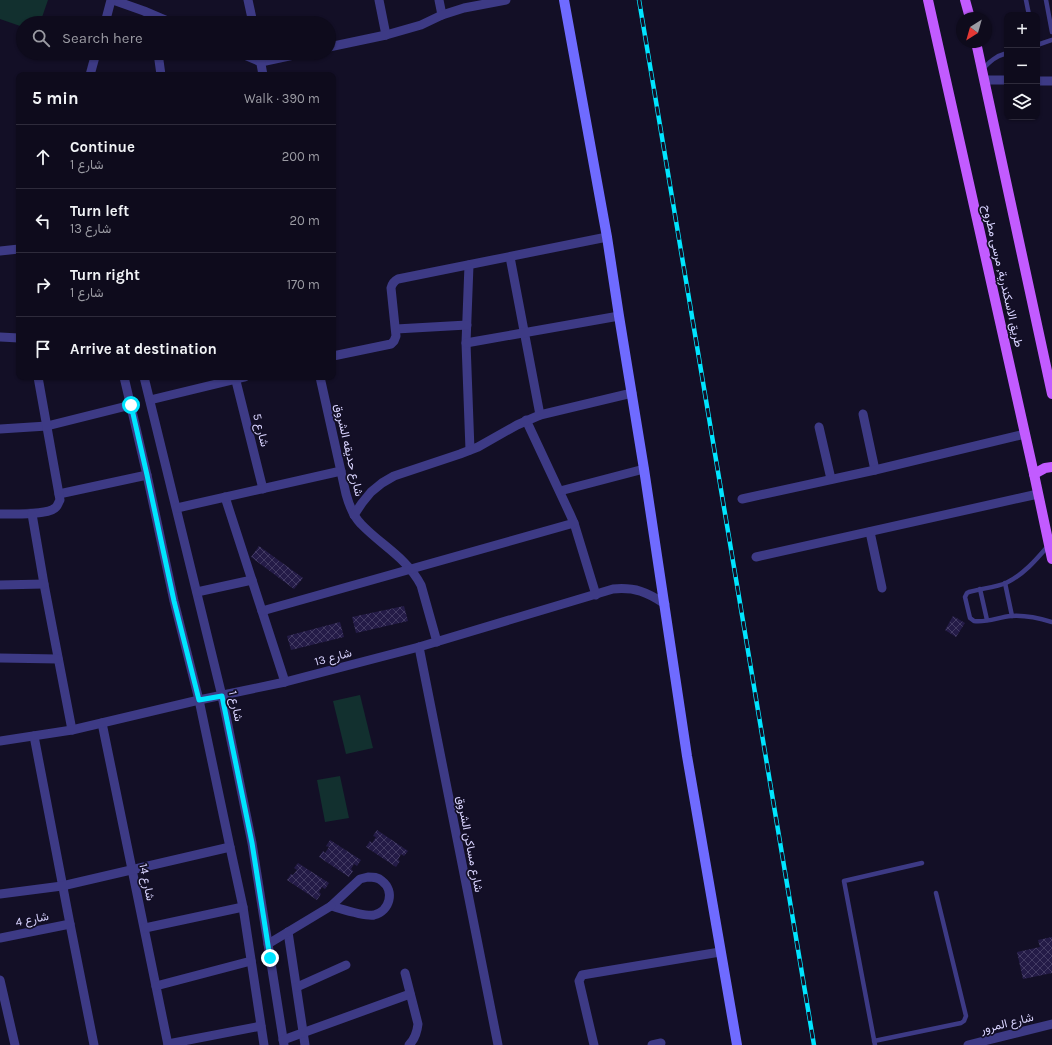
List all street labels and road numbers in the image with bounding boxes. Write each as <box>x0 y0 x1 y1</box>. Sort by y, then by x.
street label: طريق الاسكندرية, مرسى مطروح <box>978 203 1026 349</box>
street label: شارع حديقه الشروق <box>330 402 366 498</box>
street label: شارع 5 <box>248 412 272 449</box>
street label: شارع 13 <box>313 645 354 671</box>
street label: شارع 1 <box>224 689 246 723</box>
street label: شارع مساكن الشروق <box>452 795 486 894</box>
street label: شارع 14 <box>134 862 158 902</box>
street label: شارع 4 <box>14 909 50 931</box>
street label: شارع المرور <box>978 1010 1035 1039</box>

